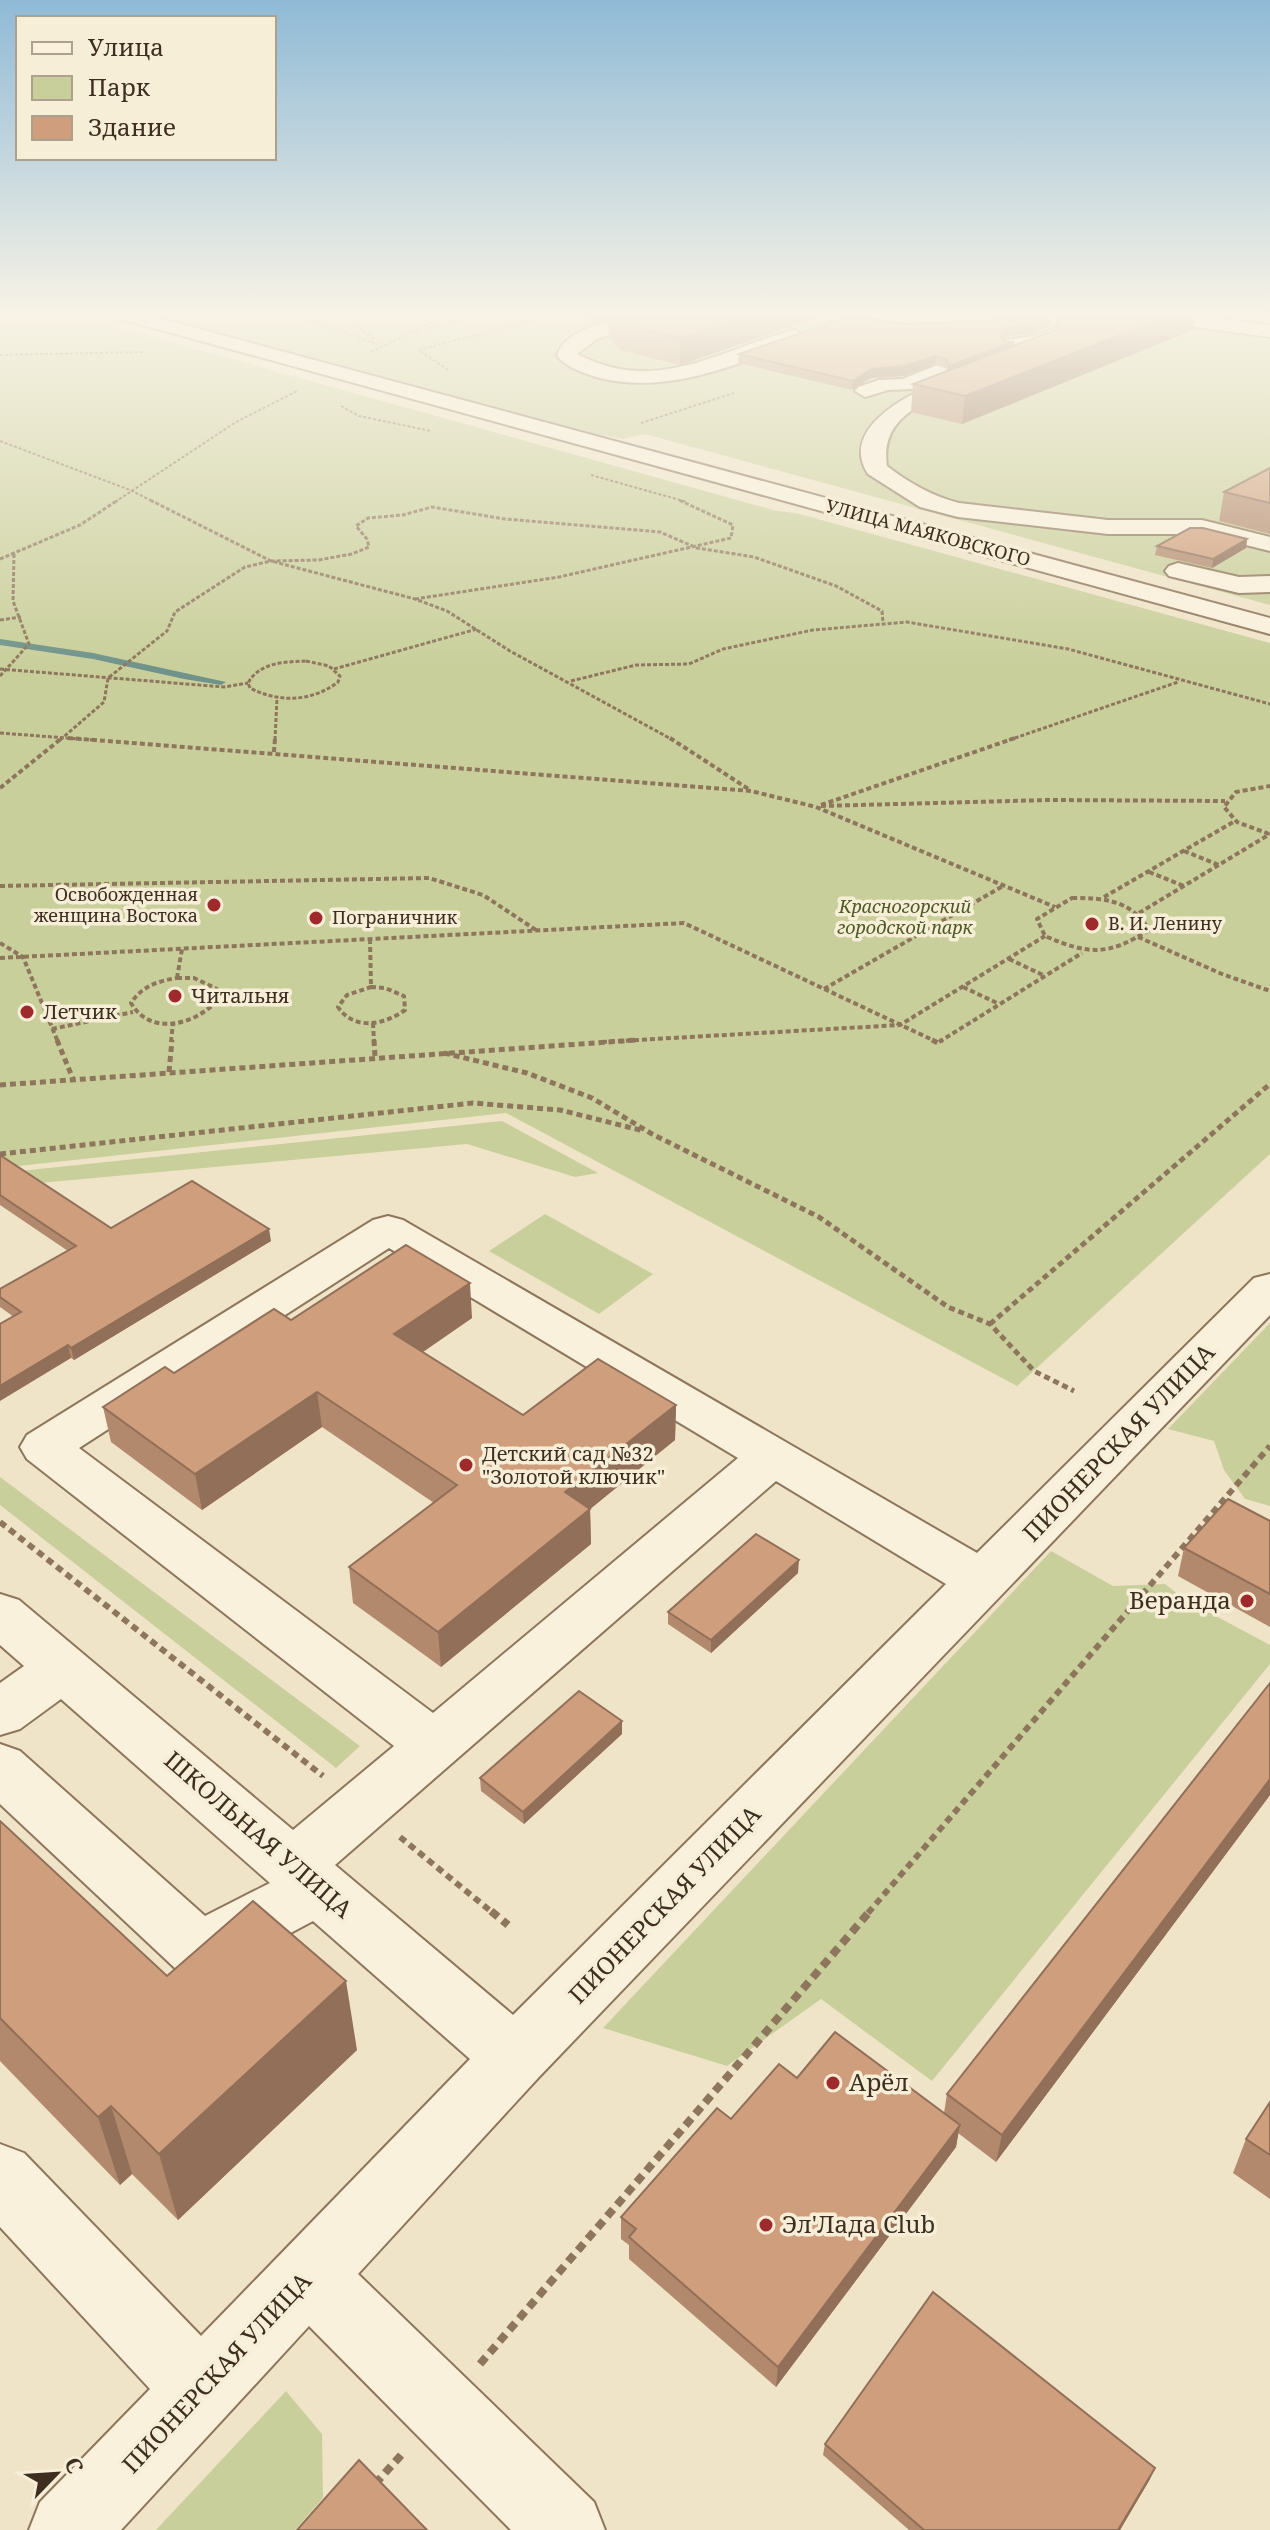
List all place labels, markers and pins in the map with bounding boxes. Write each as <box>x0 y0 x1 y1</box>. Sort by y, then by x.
place label: Освобожденная женщина Востока <box>34 882 198 927</box>
marker: Освобожденная женщина Востока <box>205 896 223 914</box>
place label: Пограничник <box>332 905 458 929</box>
marker: Пограничник <box>307 909 325 927</box>
place label: В. И. Ленину <box>1108 911 1223 935</box>
marker: В. И. Ленину <box>1083 915 1101 933</box>
place label: Читальня <box>191 982 289 1009</box>
marker: Читальня <box>166 987 184 1005</box>
place label: Летчик <box>43 998 117 1025</box>
marker: Летчик <box>18 1003 36 1021</box>
place label: Детский сад №32 "Золотой ключик" <box>482 1440 665 1490</box>
marker: Детский сад №32 "Золотой ключик" <box>457 1456 475 1474</box>
place label: Веранда <box>1129 1583 1231 1616</box>
marker: Веранда <box>1238 1592 1256 1610</box>
place label: Арёл <box>849 2065 909 2098</box>
marker: Арёл <box>824 2074 842 2092</box>
place label: Эл'Лада Club <box>782 2207 935 2240</box>
marker: Эл'Лада Club <box>757 2216 775 2234</box>

